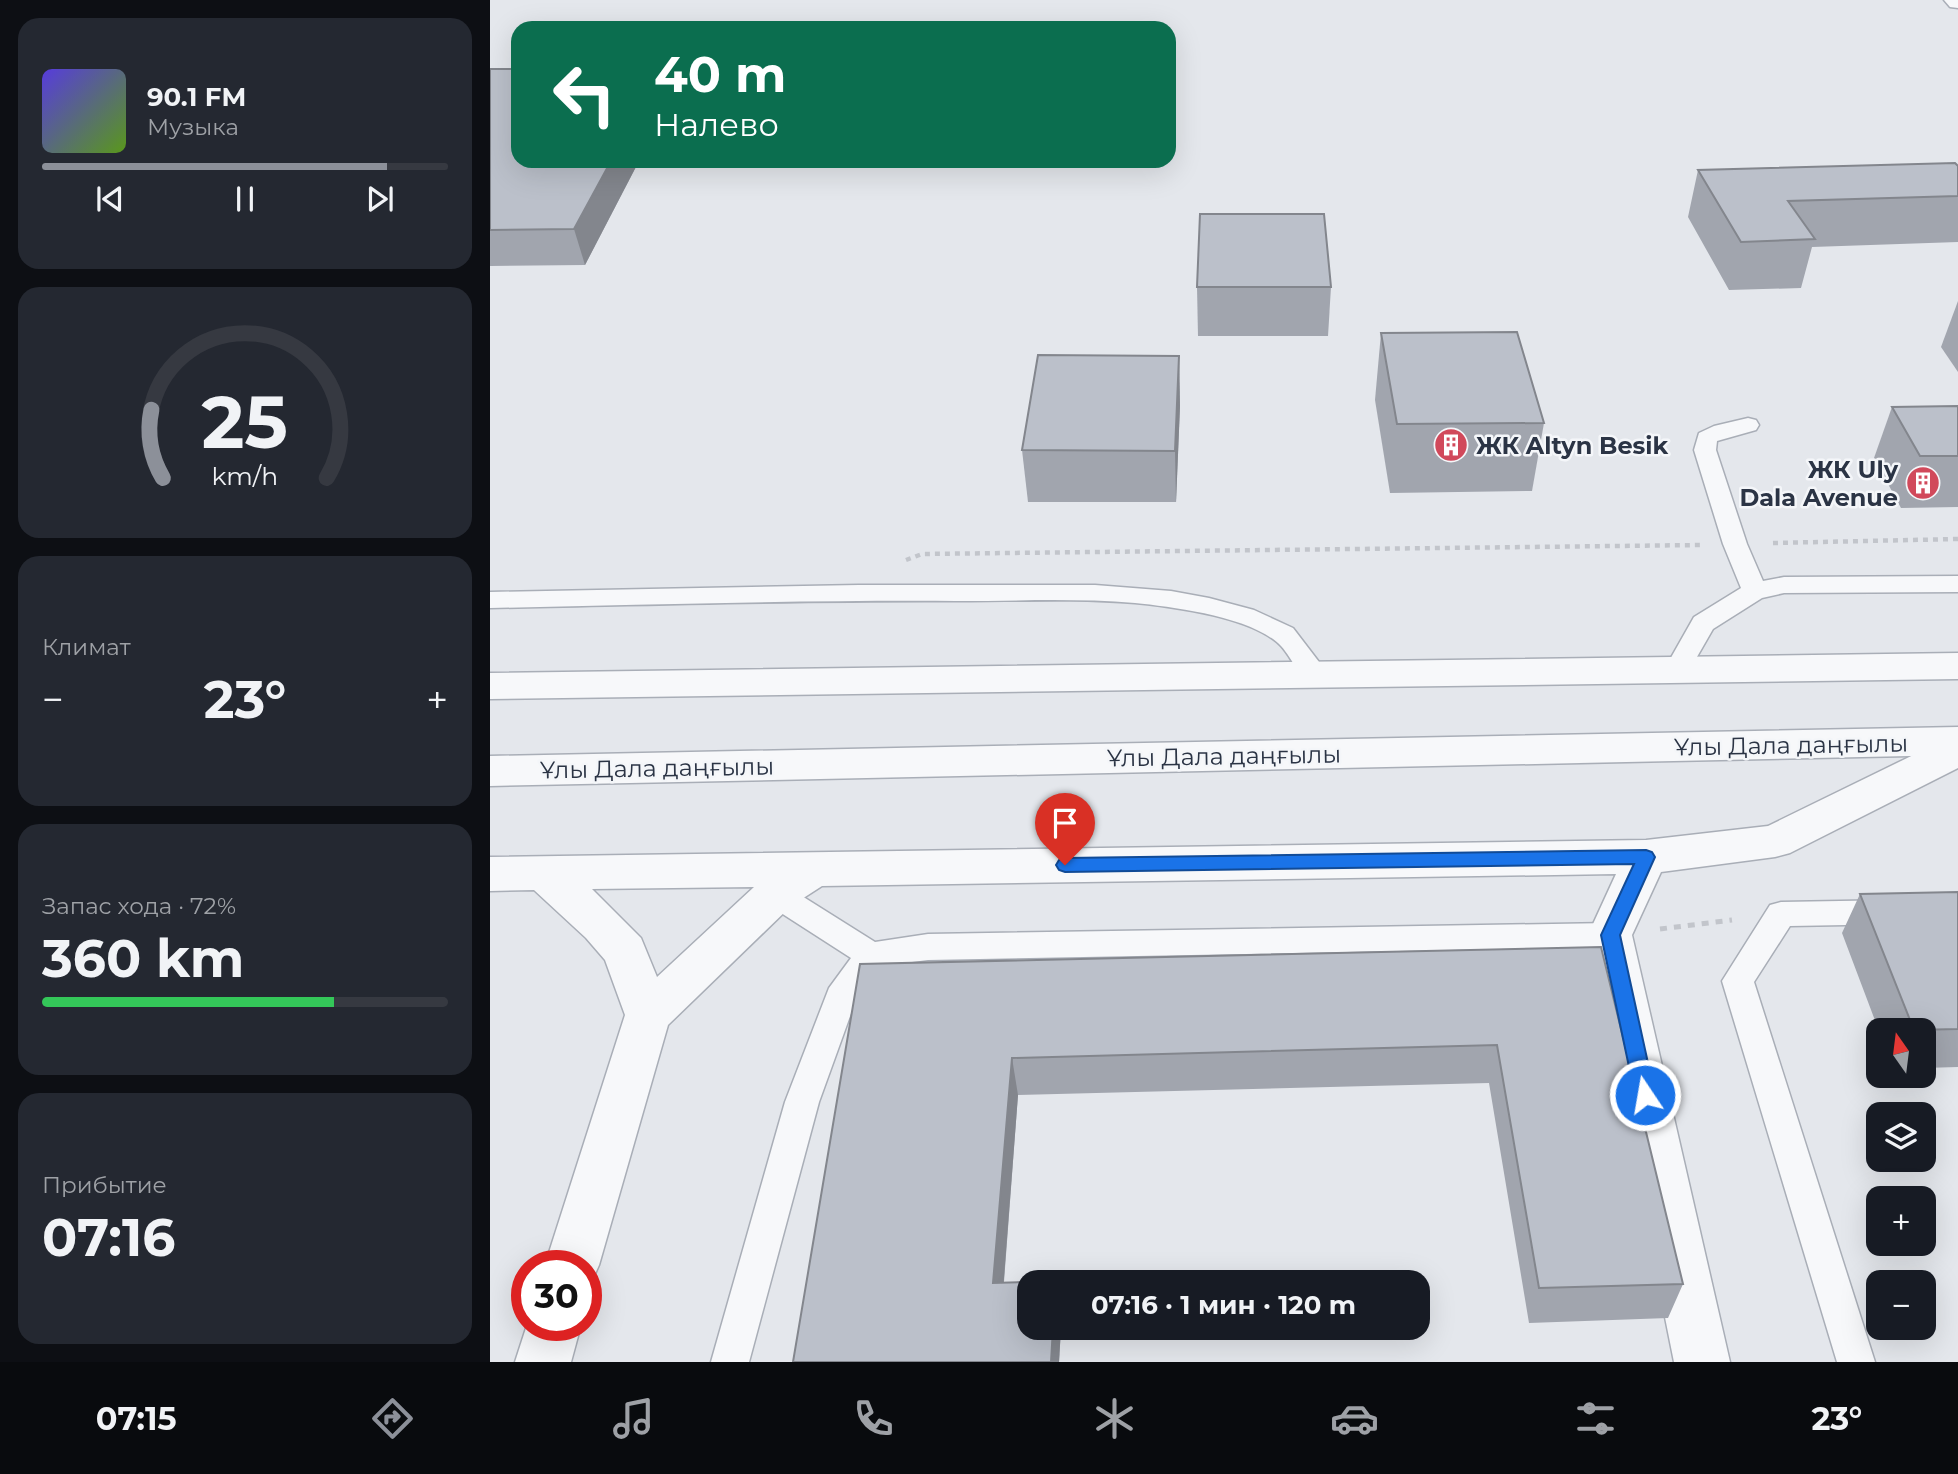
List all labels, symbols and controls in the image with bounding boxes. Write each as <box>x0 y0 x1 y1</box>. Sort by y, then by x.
text: 40 m <box>654 45 786 104</box>
icon: left <box>539 49 630 140</box>
text: 90.1 FM <box>147 81 246 113</box>
text: Налево <box>654 105 779 144</box>
text: Музыка <box>147 113 239 141</box>
icon: previous <box>91 180 129 218</box>
icon: pause <box>226 180 264 218</box>
icon: next <box>361 180 399 218</box>
text: 25 <box>202 379 288 467</box>
building icon: ЖК Altyn Besik <box>1432 426 1470 464</box>
place label: ЖК Altyn Besik <box>1476 431 1669 460</box>
place label: ЖК Uly Dala Avenue <box>1739 455 1899 512</box>
text: km/h <box>212 461 278 491</box>
building icon: ЖК Uly Dala Avenue <box>1904 464 1942 502</box>
text: Климат <box>42 633 131 661</box>
text: 23° <box>204 668 286 731</box>
text: − <box>42 676 64 723</box>
text: + <box>426 676 448 723</box>
street label: Ұлы Дала даңғылы <box>1674 728 1908 762</box>
street label: Ұлы Дала даңғылы <box>1107 739 1341 773</box>
street label: Ұлы Дала даңғылы <box>540 751 774 785</box>
pin <box>1035 793 1095 865</box>
icon: arrive <box>1046 804 1084 842</box>
text: Запас хода · 72% <box>42 892 236 920</box>
text: 360 km <box>42 927 244 990</box>
north arrow <box>1866 1018 1936 1088</box>
map controls <box>1866 1018 1936 1340</box>
position arrow <box>1608 1058 1682 1132</box>
button: layers <box>1866 1102 1936 1172</box>
text: Прибытие <box>42 1171 167 1199</box>
button: + <box>1866 1186 1936 1256</box>
text: 07:16 <box>42 1206 175 1269</box>
speed limit sign: 30 <box>511 1250 602 1341</box>
button: − <box>1866 1270 1936 1340</box>
text: 07:16 · 1 мин · 120 m <box>1091 1289 1356 1321</box>
icon: directions <box>368 1394 417 1443</box>
icon: music <box>609 1394 658 1443</box>
icon: phone <box>849 1394 898 1443</box>
icon: climate <box>1090 1394 1139 1443</box>
icon: car <box>1330 1394 1379 1443</box>
icon: filters <box>1571 1394 1620 1443</box>
text: 07:15 <box>96 1399 177 1438</box>
text: 23° <box>1811 1399 1862 1438</box>

